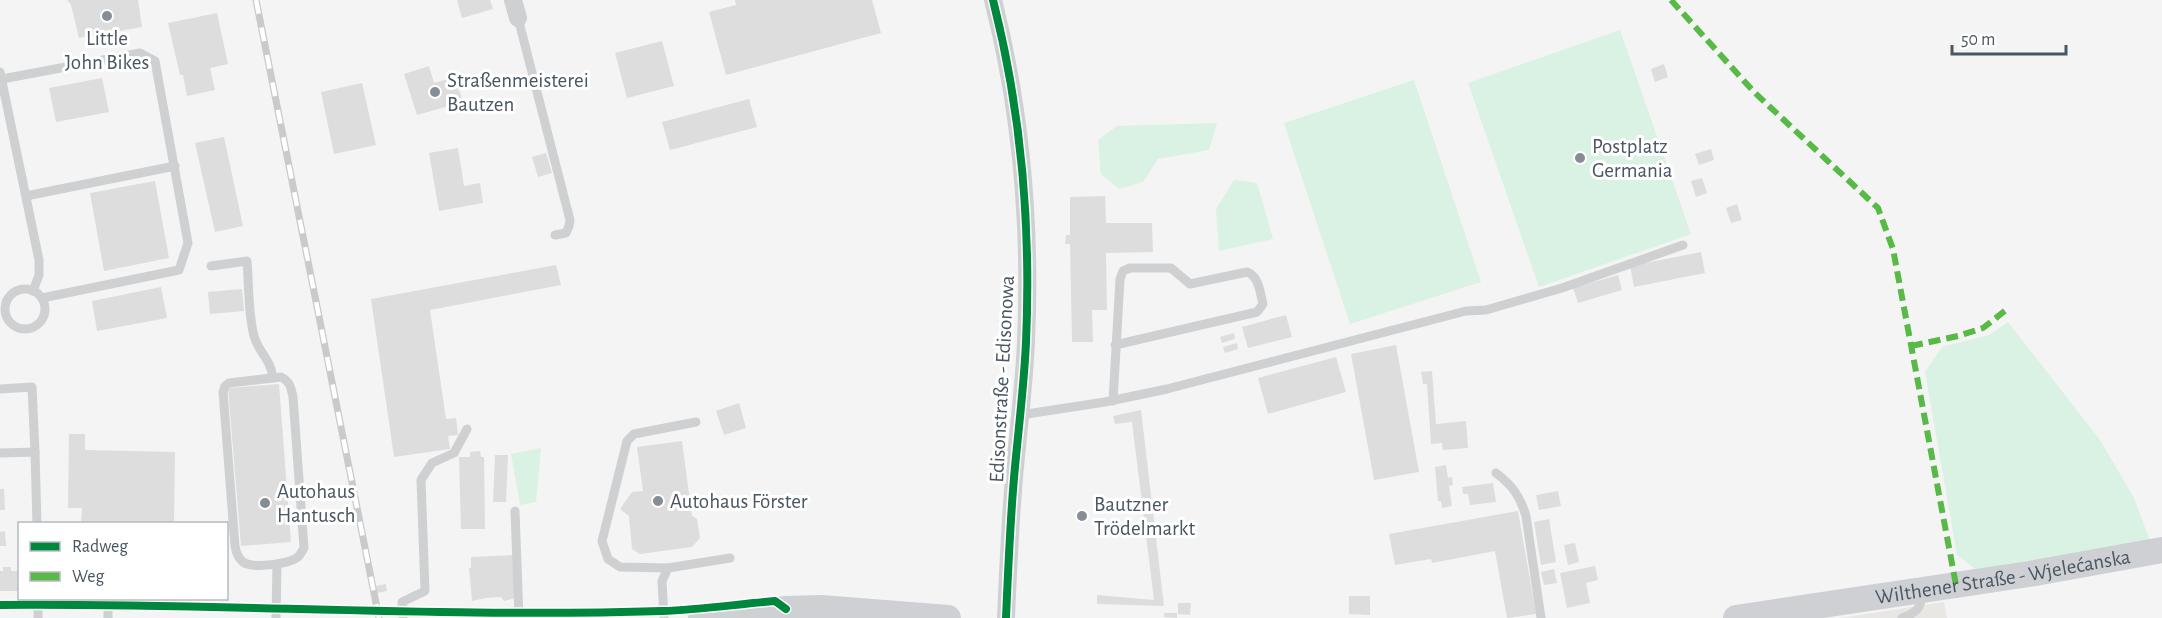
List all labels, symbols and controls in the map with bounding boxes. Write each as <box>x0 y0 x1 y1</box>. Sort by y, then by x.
marker: Little John Bikes <box>100 9 114 23</box>
scale bar <box>1952 18 2066 56</box>
place label: Little John Bikes <box>65 28 149 73</box>
text: 50 m <box>1961 31 1995 49</box>
place label: Straßenmeisterei Bautzen <box>447 70 589 115</box>
marker: Straßenmeisterei Bautzen <box>428 85 442 99</box>
place label: Postplatz Germania <box>1592 136 1673 181</box>
marker: Postplatz Germania <box>1573 151 1587 165</box>
street label: Edisonstraße - Edisonowa <box>986 275 1018 483</box>
place label: Autohaus Hantusch <box>277 481 355 526</box>
place label: Autohaus Förster <box>670 491 808 512</box>
marker: Autohaus Förster <box>651 494 665 508</box>
place label: Bautzner Trödelmarkt <box>1094 494 1195 539</box>
marker: Autohaus Hantusch <box>258 496 272 510</box>
marker: Bautzner Trödelmarkt <box>1075 509 1089 523</box>
legend <box>18 522 228 600</box>
text: Radweg <box>72 538 128 556</box>
street label: Wilthener Straße - Wjelećanska <box>1874 545 2132 607</box>
text: Weg <box>72 568 104 586</box>

